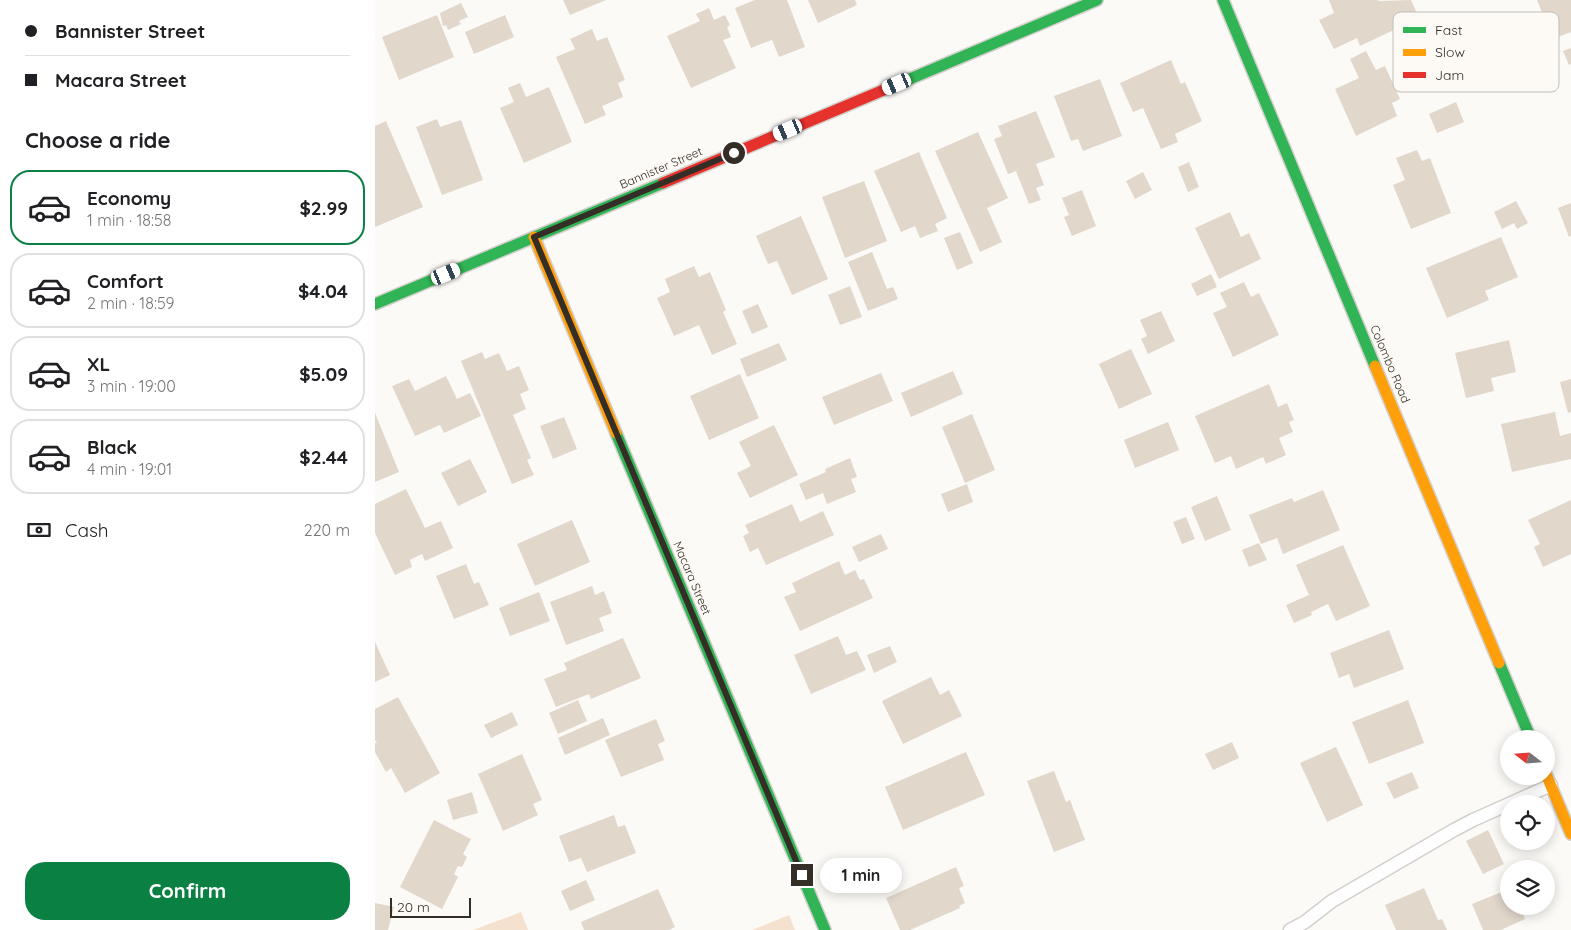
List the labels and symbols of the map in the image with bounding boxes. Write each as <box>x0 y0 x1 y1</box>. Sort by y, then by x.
legend <box>1393 12 1559 92</box>
text: Fast <box>1435 21 1463 39</box>
text: Slow <box>1435 43 1465 61</box>
text: Jam <box>1435 66 1464 84</box>
car <box>880 71 913 97</box>
car <box>771 117 804 143</box>
route start <box>723 142 745 164</box>
street label: Bannister Street <box>617 143 705 192</box>
car <box>429 261 462 287</box>
street label: Colombo Road <box>1367 322 1414 405</box>
street label: Macara Street <box>670 539 715 617</box>
north arrow <box>1500 730 1555 785</box>
callout: 1 min <box>819 858 902 892</box>
route end <box>791 864 813 886</box>
scale bar <box>390 895 471 918</box>

